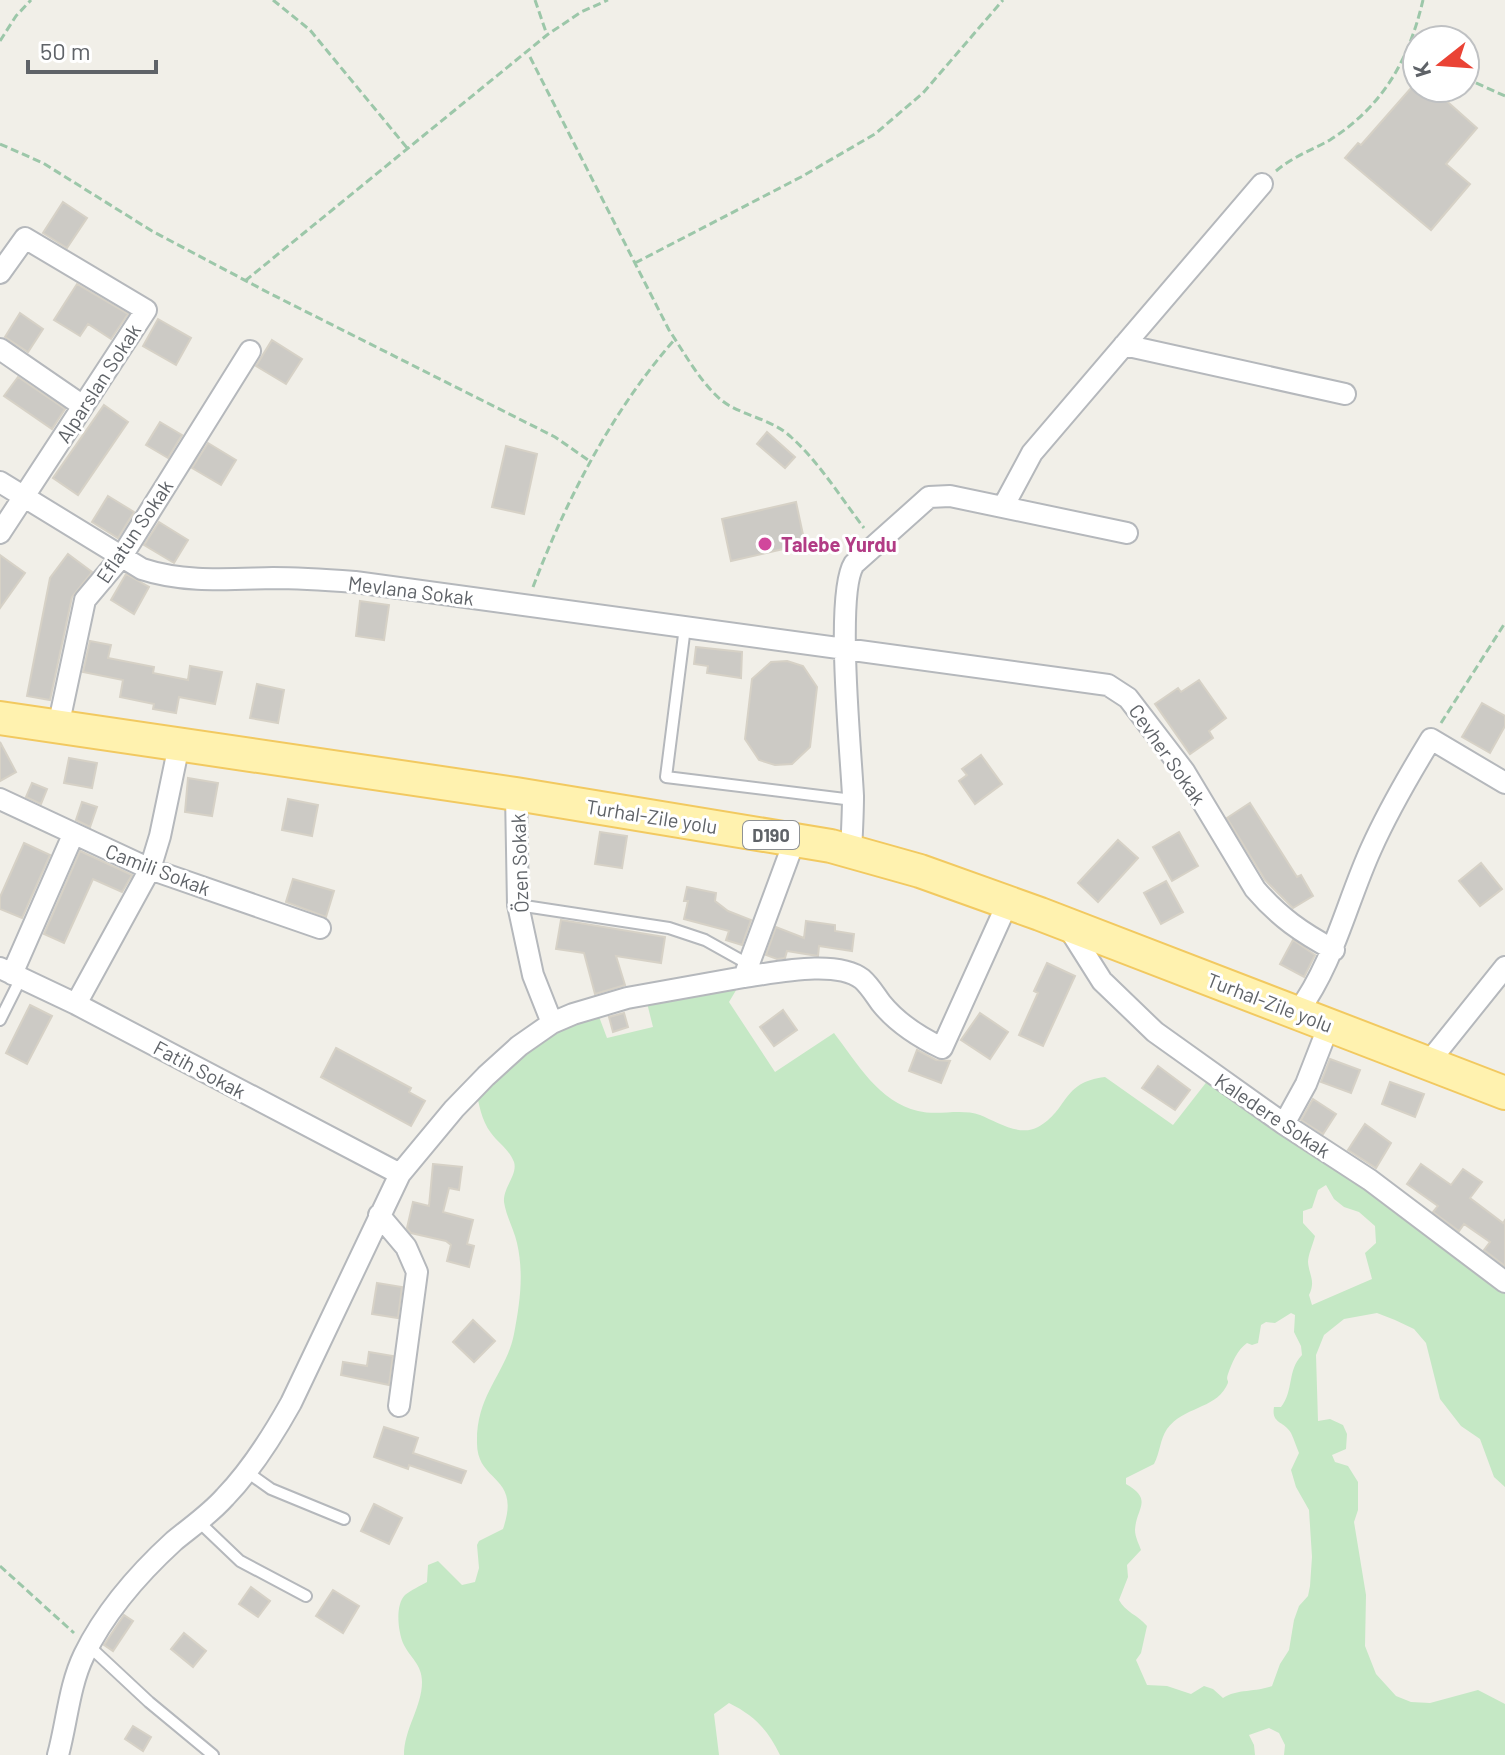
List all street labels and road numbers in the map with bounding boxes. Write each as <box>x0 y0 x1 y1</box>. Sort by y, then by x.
street label: Alparslan Sokak <box>51 319 145 447</box>
street label: Eflatun Sokak <box>91 475 177 587</box>
street label: Mevlana Sokak <box>347 570 475 610</box>
street label: Cevher Sokak <box>1125 699 1211 809</box>
street label: Turhal-Zile yolu <box>585 794 719 838</box>
street label: Özen Sokak <box>505 813 533 913</box>
road number: D190 <box>743 821 799 849</box>
street label: Camili Sokak <box>102 838 214 900</box>
street label: Turhal-Zile yolu <box>1204 967 1336 1037</box>
street label: Fatih Sokak <box>150 1035 250 1103</box>
street label: Kaledere Sokak <box>1211 1068 1335 1162</box>

